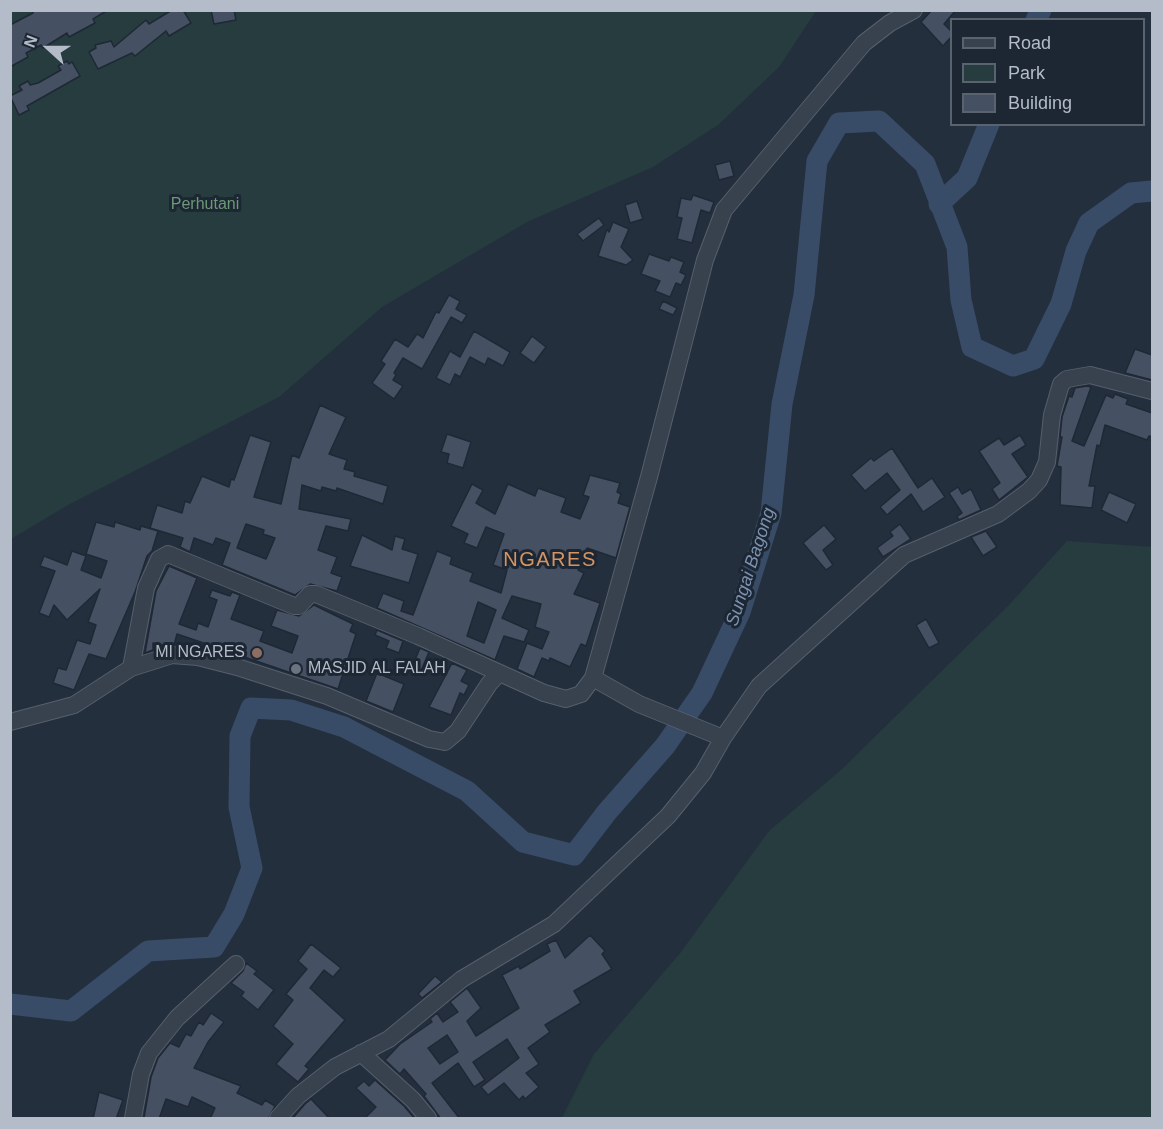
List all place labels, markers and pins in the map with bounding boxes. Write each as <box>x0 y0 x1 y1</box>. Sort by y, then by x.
place label: MI NGARES <box>155 643 245 663</box>
marker: MI NGARES <box>250 646 264 660</box>
place label: MASJID AL FALAH <box>308 659 446 679</box>
marker: MASJID AL FALAH <box>289 662 303 676</box>

